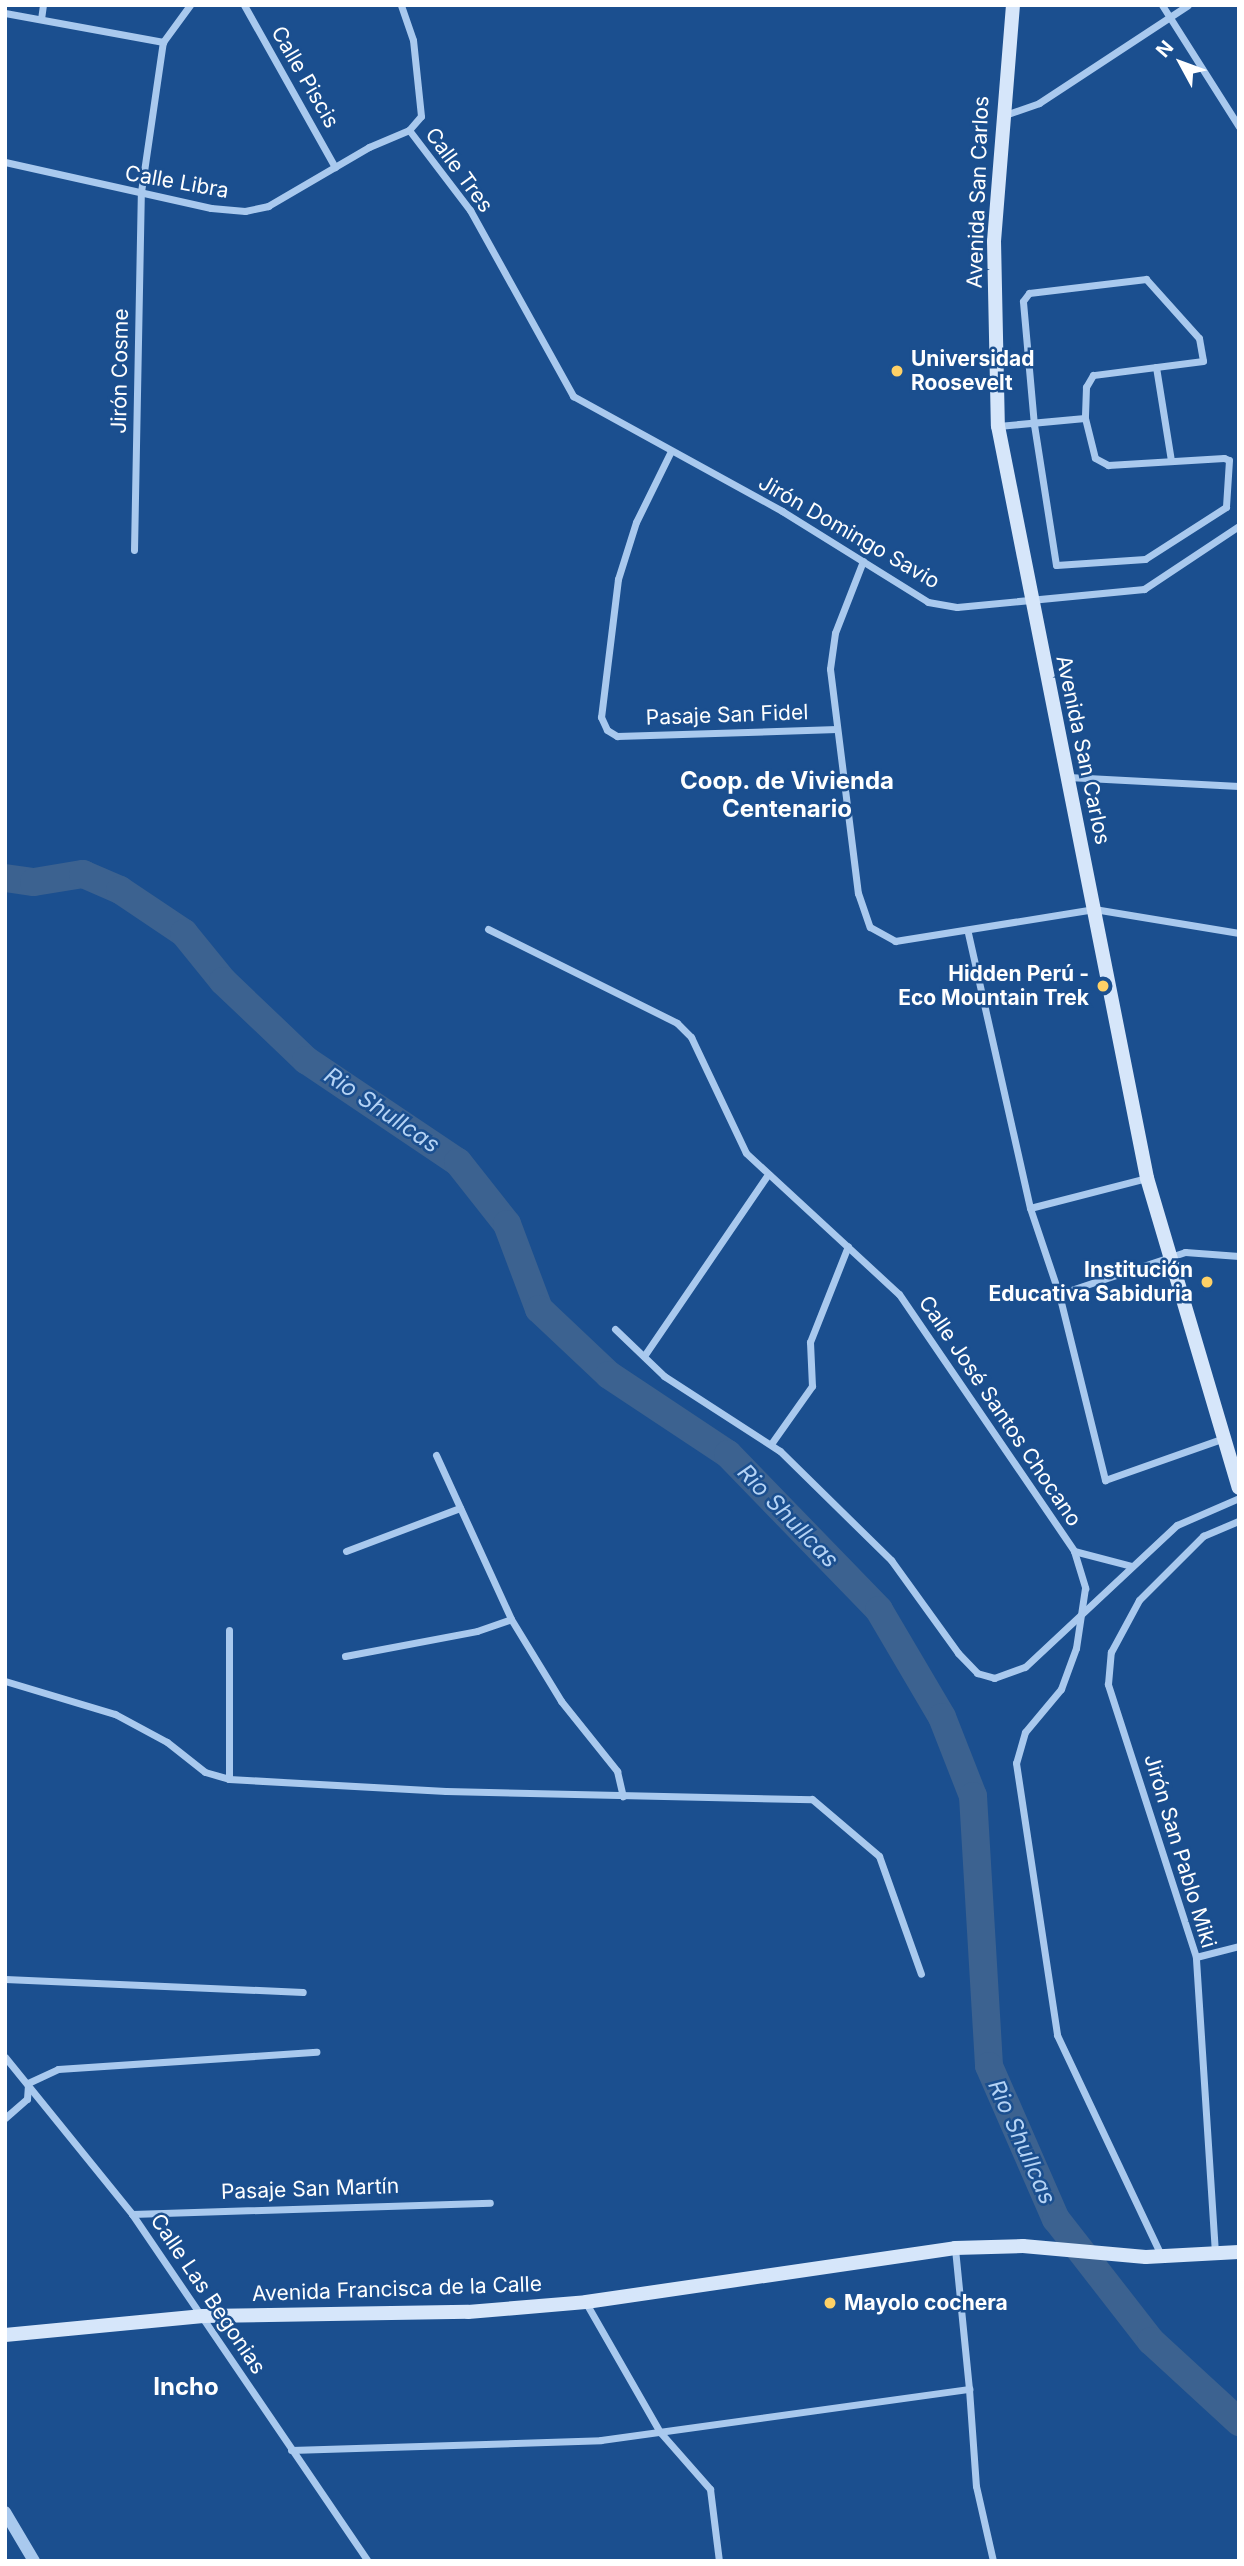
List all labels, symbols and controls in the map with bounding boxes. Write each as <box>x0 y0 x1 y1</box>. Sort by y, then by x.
street label: Calle Piscis <box>266 22 344 132</box>
north arrow <box>1146 28 1216 98</box>
text: N <box>1151 36 1178 62</box>
street label: Avenida San Carlos <box>962 95 994 289</box>
street label: Calle Tres <box>420 123 498 217</box>
street label: Calle Libra <box>123 160 231 204</box>
street label: Jirón Cosme <box>106 308 134 434</box>
place label: Universidad Roosevelt <box>911 346 1035 396</box>
marker: Universidad Roosevelt <box>889 363 905 379</box>
street label: Jirón Domingo Savio <box>754 470 944 594</box>
street label: Avenida San Carlos <box>1051 653 1115 847</box>
street label: Pasaje San Fidel <box>645 700 809 730</box>
district label: Coop. de Vivienda Centenario <box>680 767 894 823</box>
place label: Hidden Perú - Eco Mountain Trek <box>898 961 1089 1011</box>
marker: Hidden Perú - Eco Mountain Trek <box>1095 978 1111 994</box>
water label: Rio Shullcas <box>319 1061 445 1159</box>
place label: Institución Educativa Sabiduria <box>988 1257 1193 1307</box>
marker: Institución Educativa Sabiduria <box>1199 1274 1215 1290</box>
street label: Calle José Santos Chocano <box>913 1291 1087 1531</box>
water label: Rio Shullcas <box>732 1459 844 1573</box>
street label: Jirón San Pablo Miki <box>1139 1751 1221 1951</box>
water label: Rio Shullcas <box>982 2076 1062 2208</box>
street label: Pasaje San Martín <box>220 2173 400 2205</box>
street label: Calle Las Begonias <box>145 2209 271 2379</box>
street label: Avenida Francisca de la Calle <box>252 2271 542 2307</box>
place label: Mayolo cochera <box>844 2290 1008 2316</box>
marker: Mayolo cochera <box>822 2295 838 2311</box>
district label: Incho <box>153 2373 219 2401</box>

